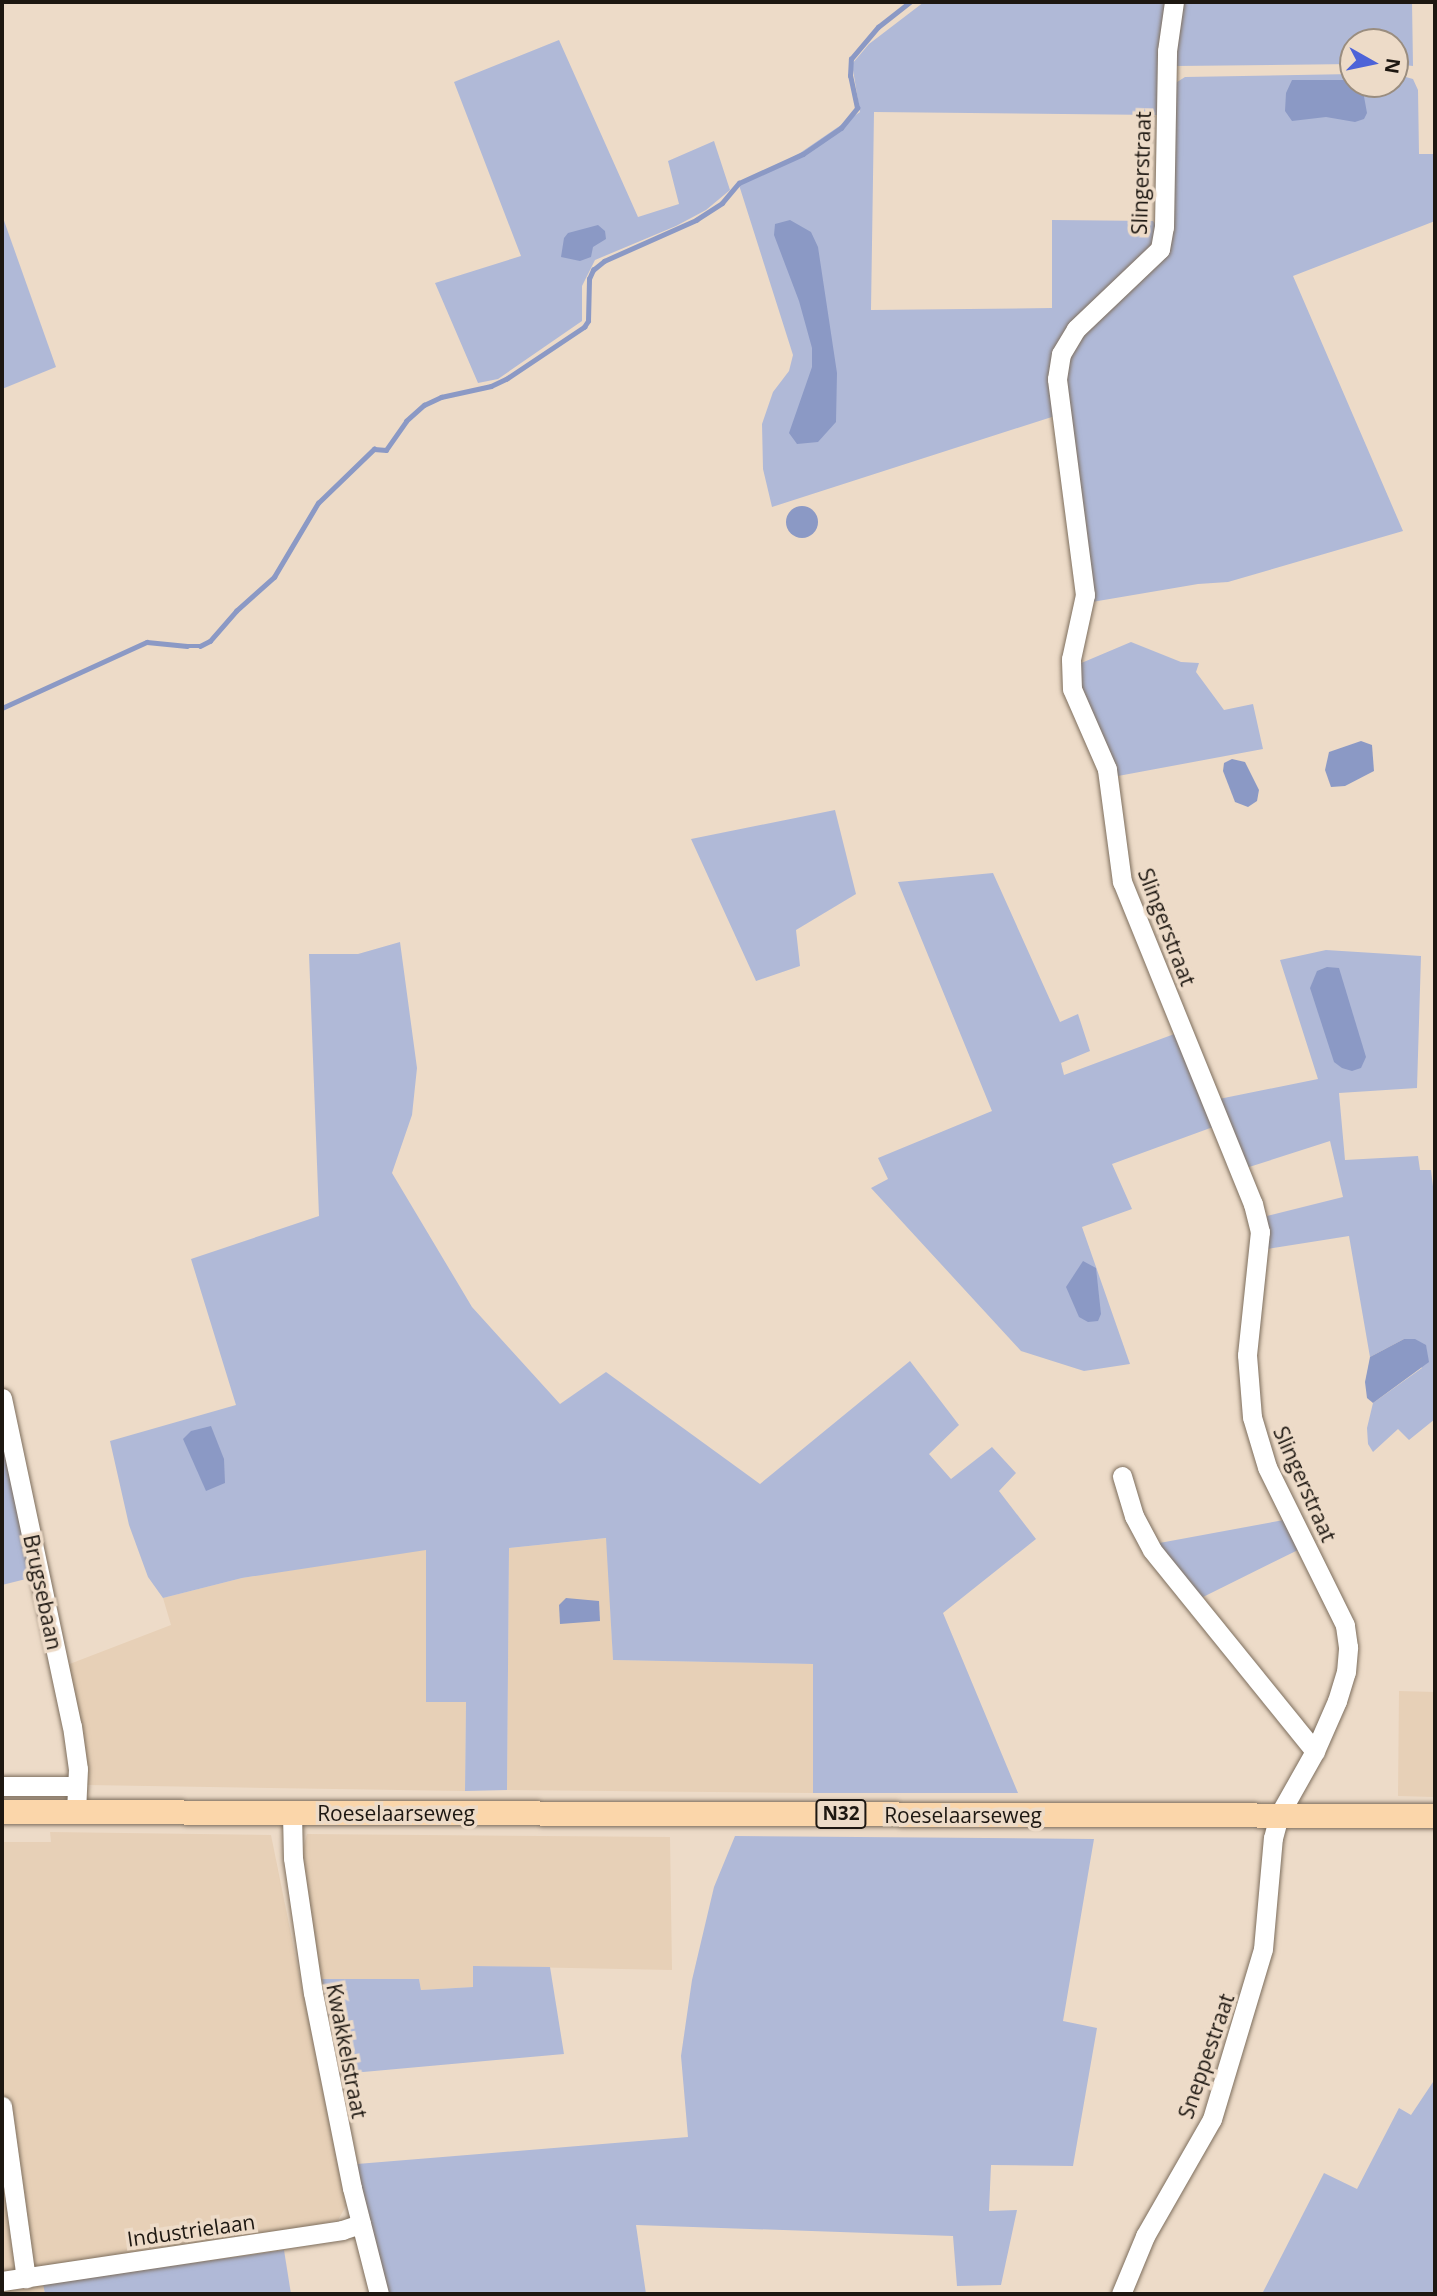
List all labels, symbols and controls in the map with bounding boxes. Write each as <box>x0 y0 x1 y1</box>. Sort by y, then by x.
north arrow <box>1339 28 1409 98</box>
text: N <box>1379 56 1407 76</box>
street label: Slingerstraat <box>1126 111 1156 235</box>
street label: Slingerstraat <box>1133 865 1201 989</box>
street label: Slingerstraat <box>1268 1422 1342 1546</box>
street label: Brugsebaan <box>18 1532 68 1652</box>
road number: N32 <box>815 1798 867 1830</box>
street label: Roeselaarseweg <box>317 1800 475 1826</box>
street label: Roeselaarseweg <box>884 1802 1042 1828</box>
street label: Kwakkelstraat <box>322 1981 372 2121</box>
street label: Sneppestraat <box>1173 1990 1239 2122</box>
street label: Industrielaan <box>125 2209 257 2251</box>

